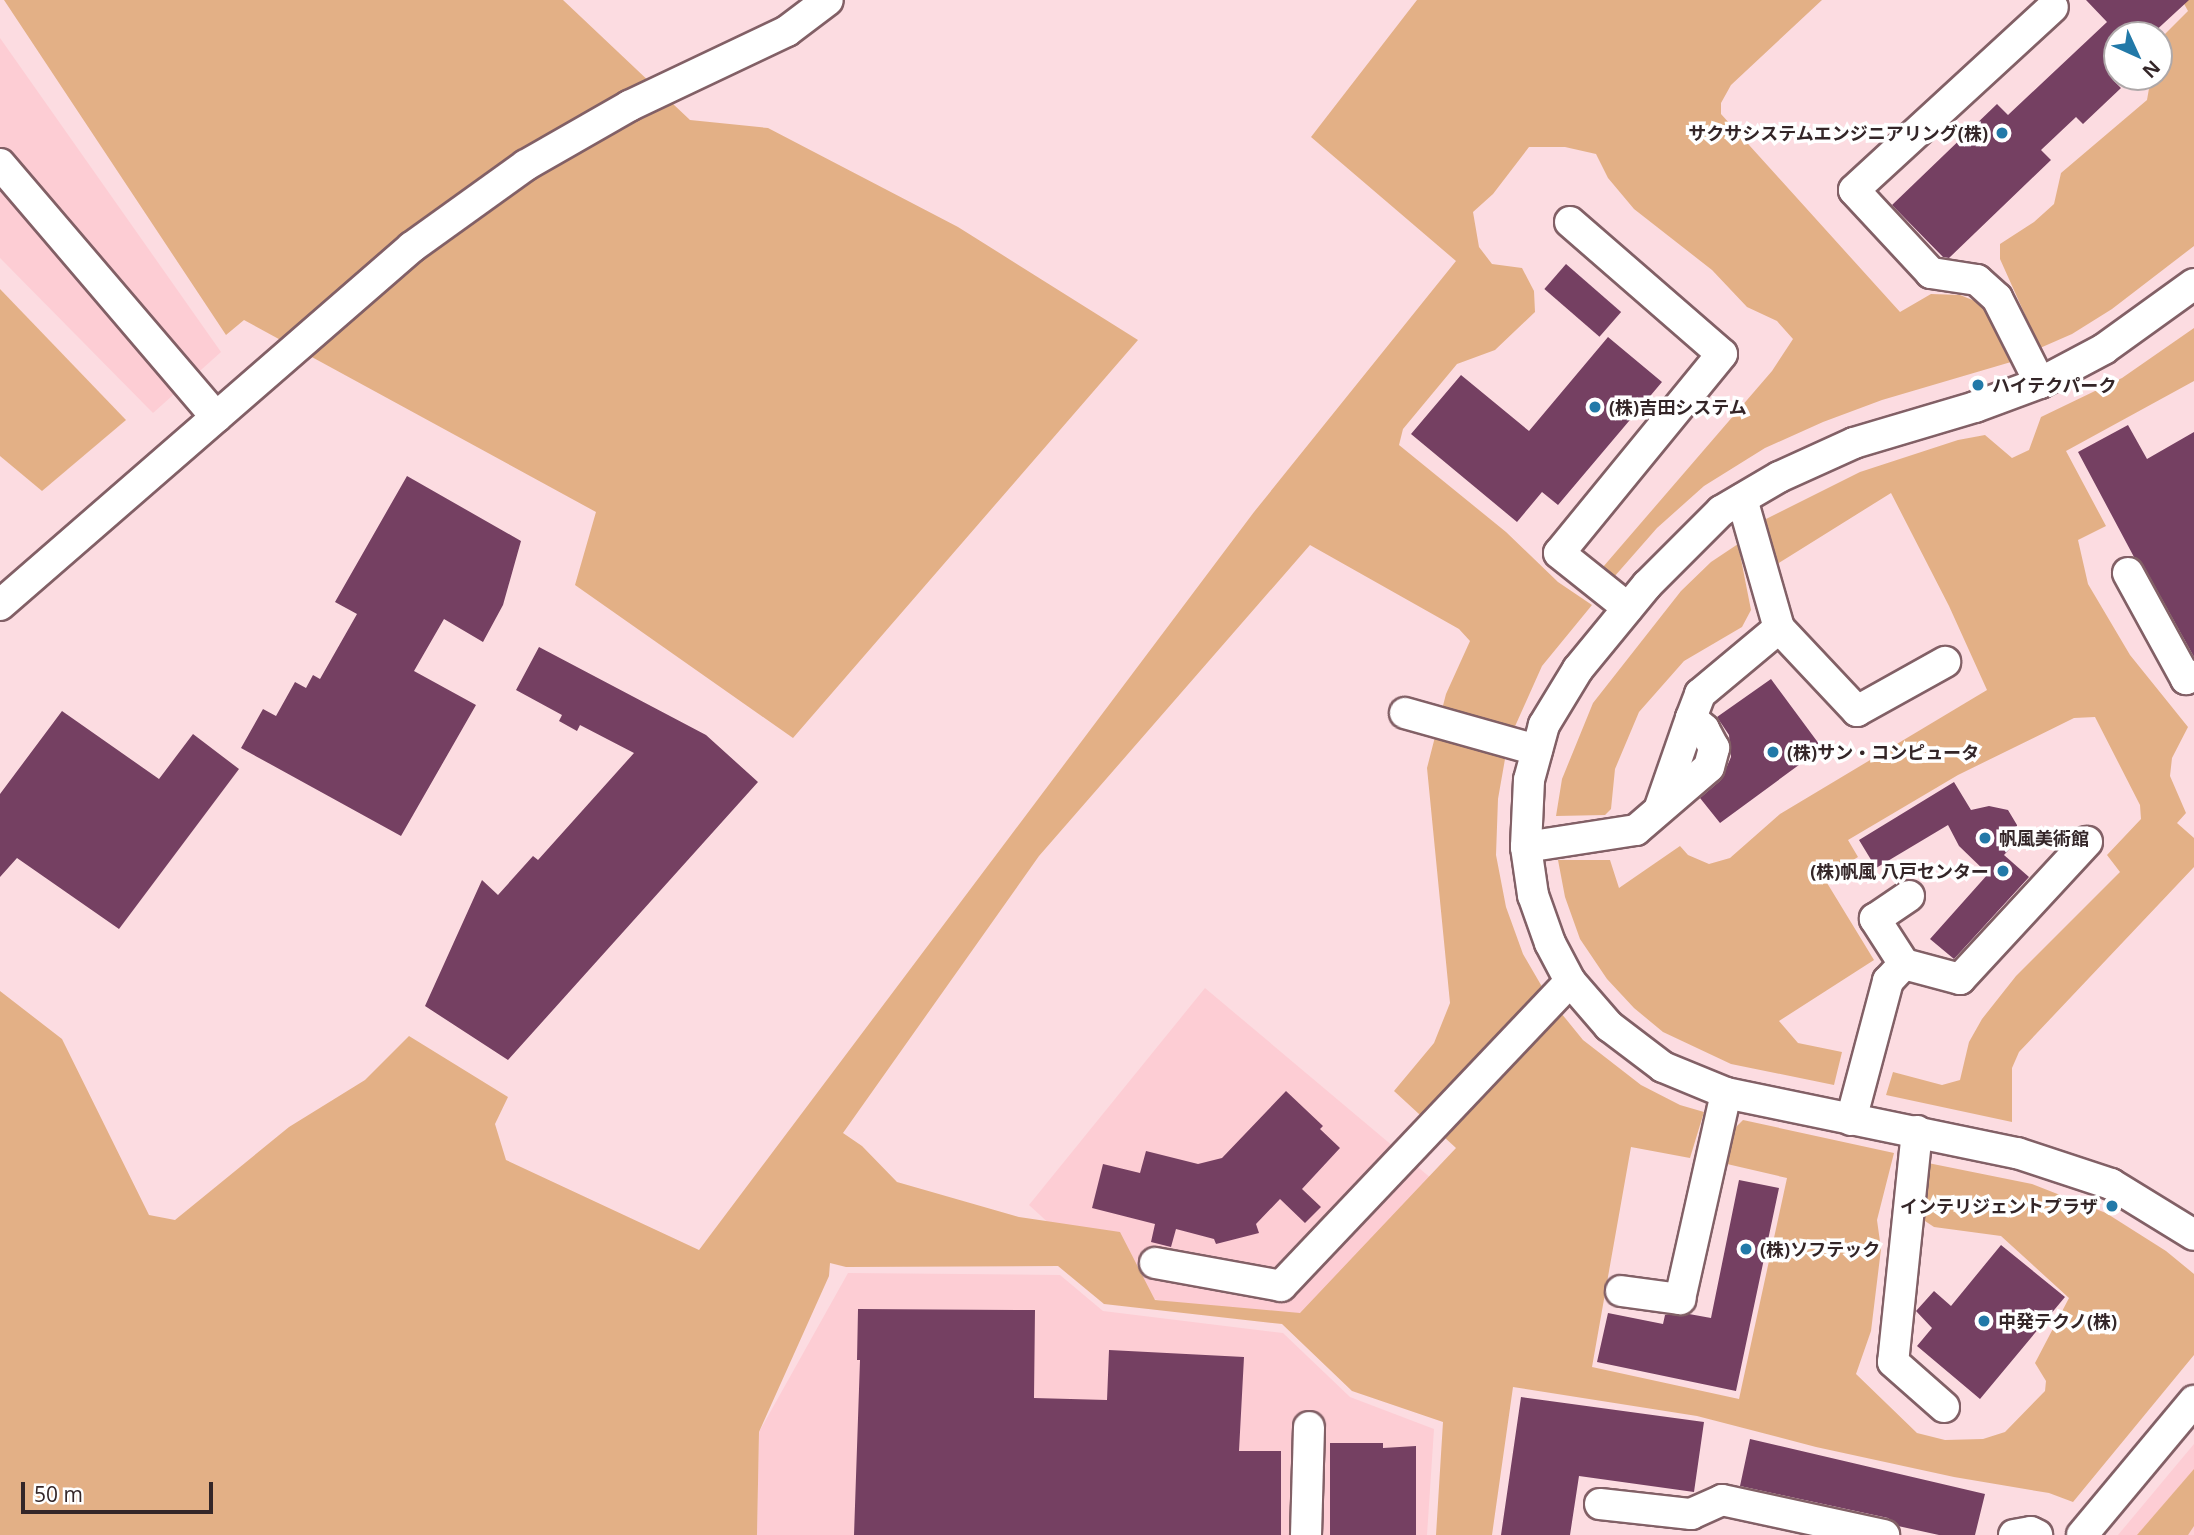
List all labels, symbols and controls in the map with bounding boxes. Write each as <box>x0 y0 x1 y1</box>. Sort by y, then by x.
north arrow <box>2103 21 2173 91</box>
text: N <box>2137 55 2166 84</box>
place label: サクサシステムエンジニアリング(株) <box>1688 122 1988 144</box>
marker: サクサシステムエンジニアリング(株) <box>1994 125 2010 141</box>
place label: ハイテクパーク <box>1992 374 2118 396</box>
marker: ハイテクパーク <box>1970 377 1986 393</box>
place label: (株)吉田システム <box>1609 396 1747 418</box>
marker: (株)吉田システム <box>1587 399 1603 415</box>
place label: (株)サン・コンピュータ <box>1787 741 1979 763</box>
marker: (株)サン・コンピュータ <box>1765 744 1781 760</box>
place label: 帆風美術館 <box>1999 827 2089 849</box>
marker: 帆風美術館 <box>1977 830 1993 846</box>
place label: (株)帆風 八戸センター <box>1810 860 1989 882</box>
marker: (株)帆風 八戸センター <box>1995 863 2011 879</box>
place label: インテリジェントプラザ <box>1900 1195 2098 1217</box>
marker: インテリジェントプラザ <box>2104 1198 2120 1214</box>
place label: (株)ソフテック <box>1760 1238 1880 1260</box>
marker: (株)ソフテック <box>1738 1241 1754 1257</box>
place label: 中発テクノ(株) <box>1998 1310 2118 1332</box>
marker: 中発テクノ(株) <box>1976 1313 1992 1329</box>
scale bar <box>24 1468 217 1512</box>
text: 50 m <box>34 1480 83 1508</box>

